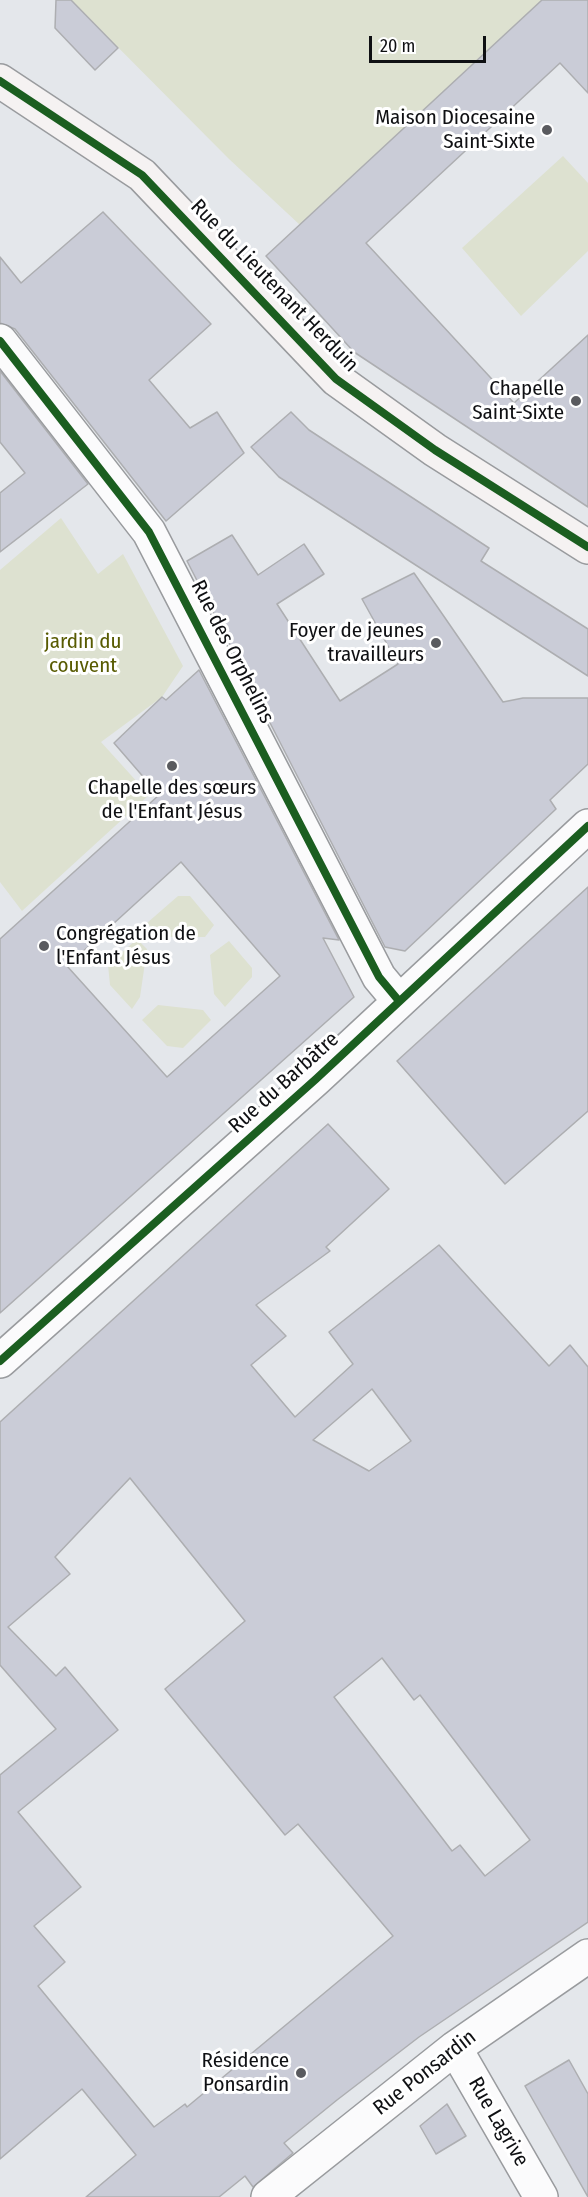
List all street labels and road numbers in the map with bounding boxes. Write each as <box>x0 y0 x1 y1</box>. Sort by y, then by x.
street label: Rue du Lieutenant Herduin <box>185 194 363 378</box>
street label: Rue des Orphelins <box>185 576 279 728</box>
street label: Rue du Barbâtre <box>224 1027 344 1139</box>
street label: Rue Ponsardin <box>369 2025 481 2121</box>
street label: Rue Lagrive <box>462 2073 534 2171</box>

